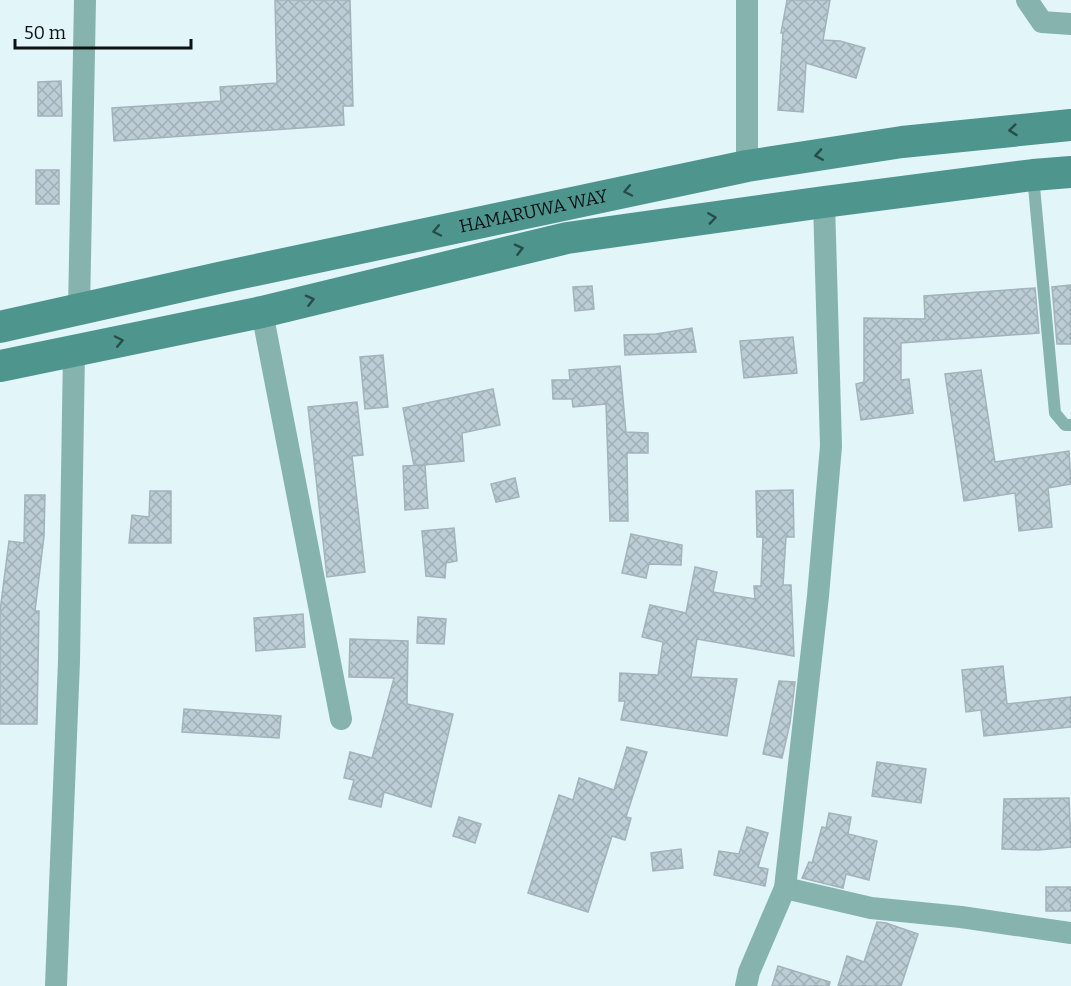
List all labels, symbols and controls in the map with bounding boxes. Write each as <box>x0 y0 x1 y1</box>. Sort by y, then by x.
scale bar <box>15 12 190 50</box>
text: 50 m <box>24 22 66 44</box>
one-way arrow <box>1008 124 1017 136</box>
one-way arrow <box>815 148 824 160</box>
one-way arrow <box>623 184 633 197</box>
street label: HAMARUWA WAY <box>457 185 610 238</box>
one-way arrow <box>707 212 716 224</box>
one-way arrow <box>432 224 442 237</box>
one-way arrow <box>514 244 524 257</box>
one-way arrow <box>304 295 314 308</box>
one-way arrow <box>114 336 124 349</box>

